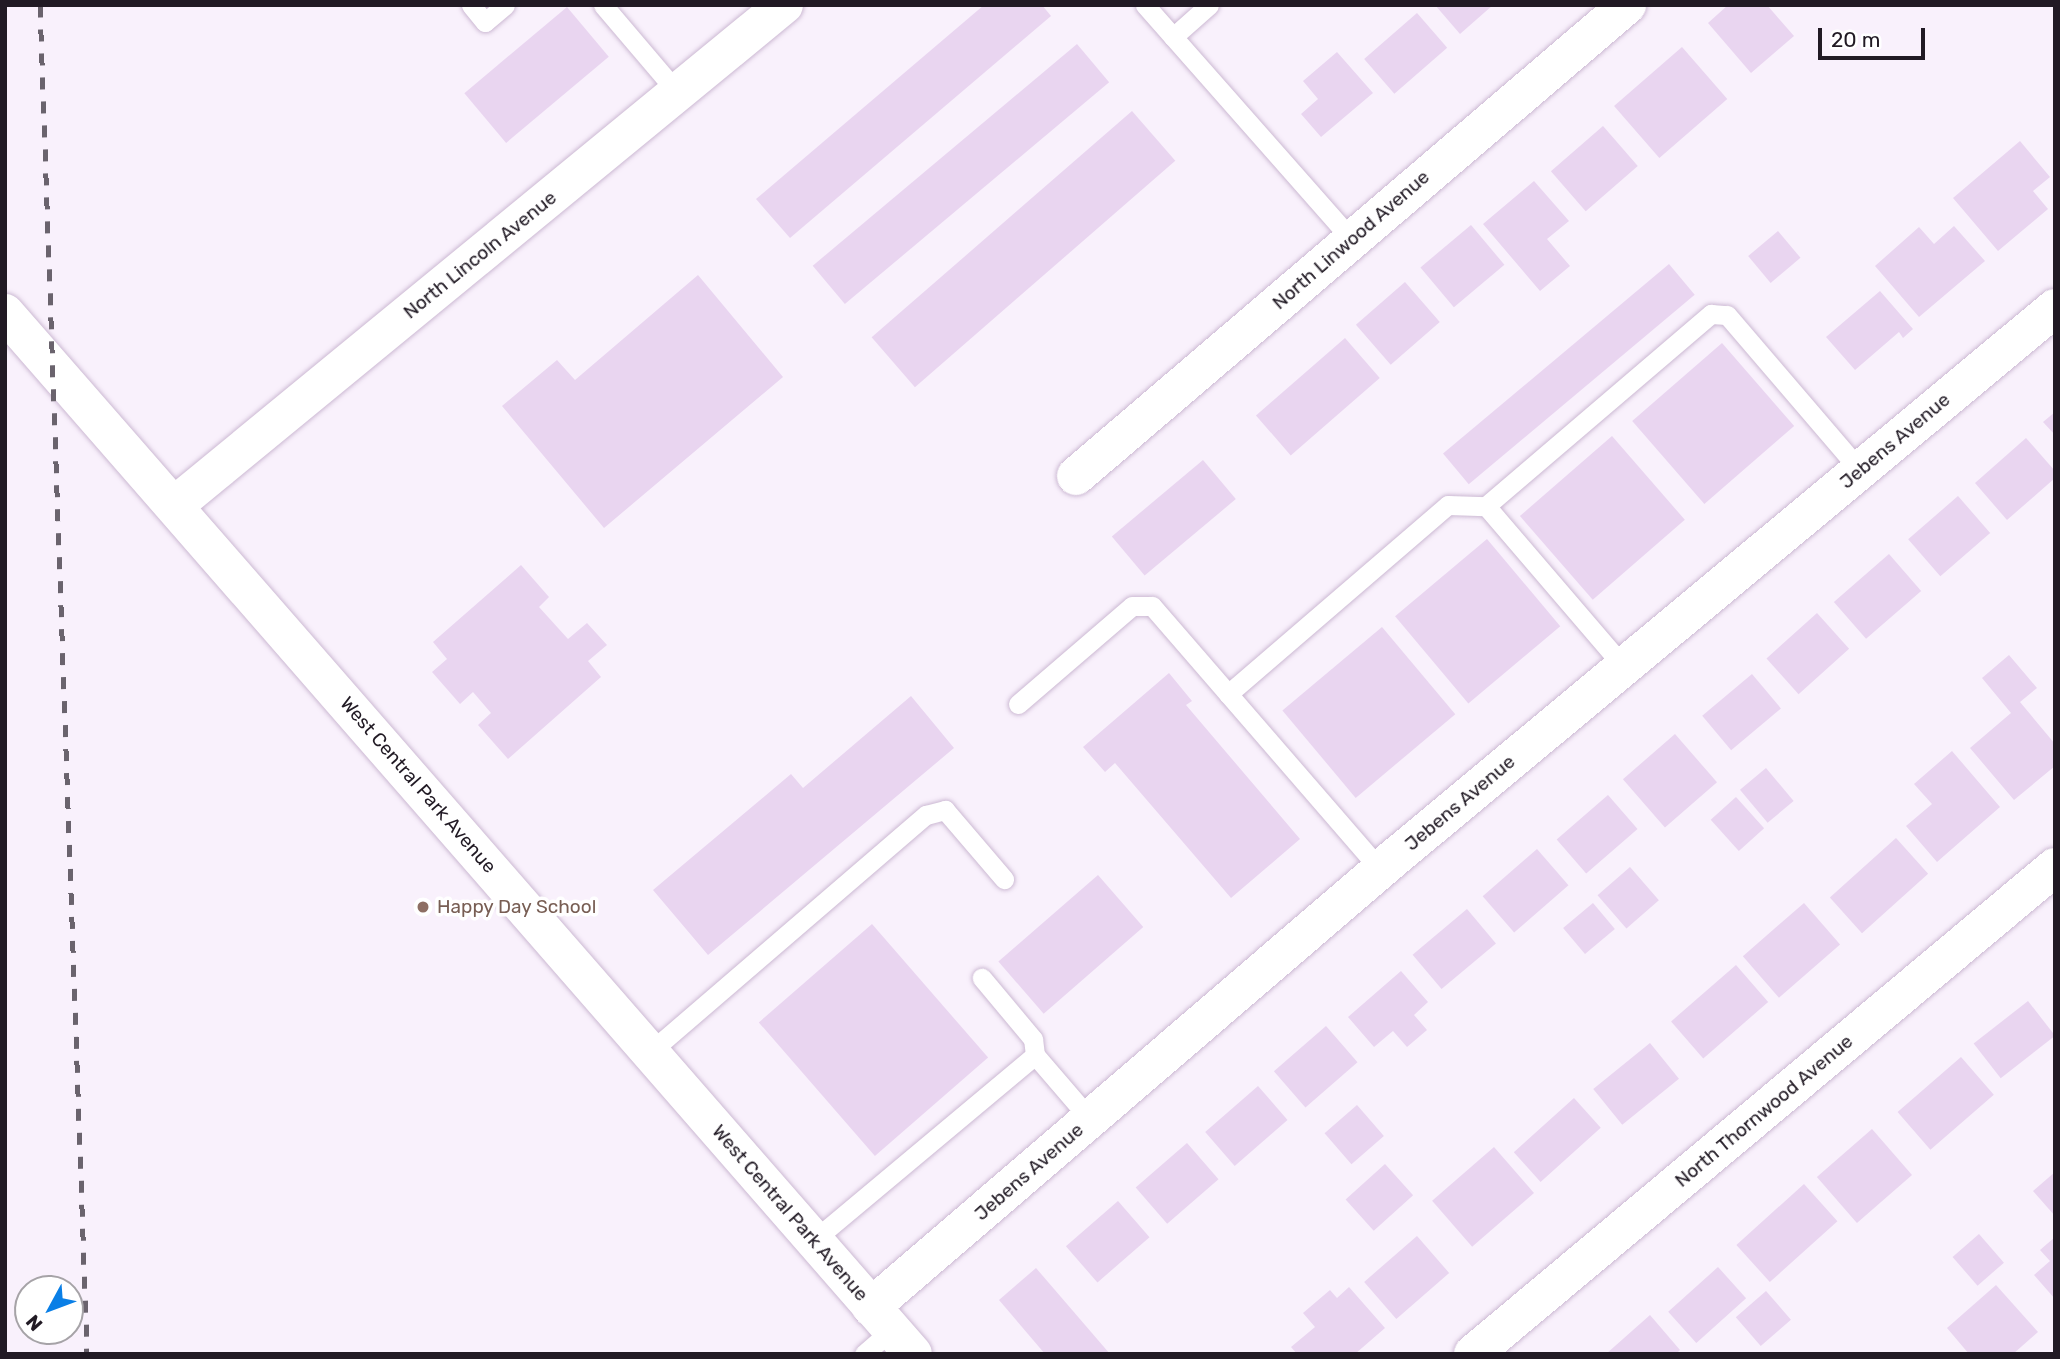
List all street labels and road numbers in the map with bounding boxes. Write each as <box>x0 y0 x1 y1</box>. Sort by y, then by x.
street label: North Linwood Avenue <box>1268 165 1434 315</box>
street label: North Lincoln Avenue <box>399 186 561 324</box>
street label: Jebens Avenue <box>1835 388 1955 494</box>
street label: West Central Park Avenue <box>335 692 501 878</box>
street label: Jebens Avenue <box>1400 750 1520 856</box>
street label: North Thornwood Avenue <box>1670 1030 1858 1192</box>
street label: Jebens Avenue <box>970 1118 1088 1226</box>
street label: West Central Park Avenue <box>707 1120 873 1306</box>

